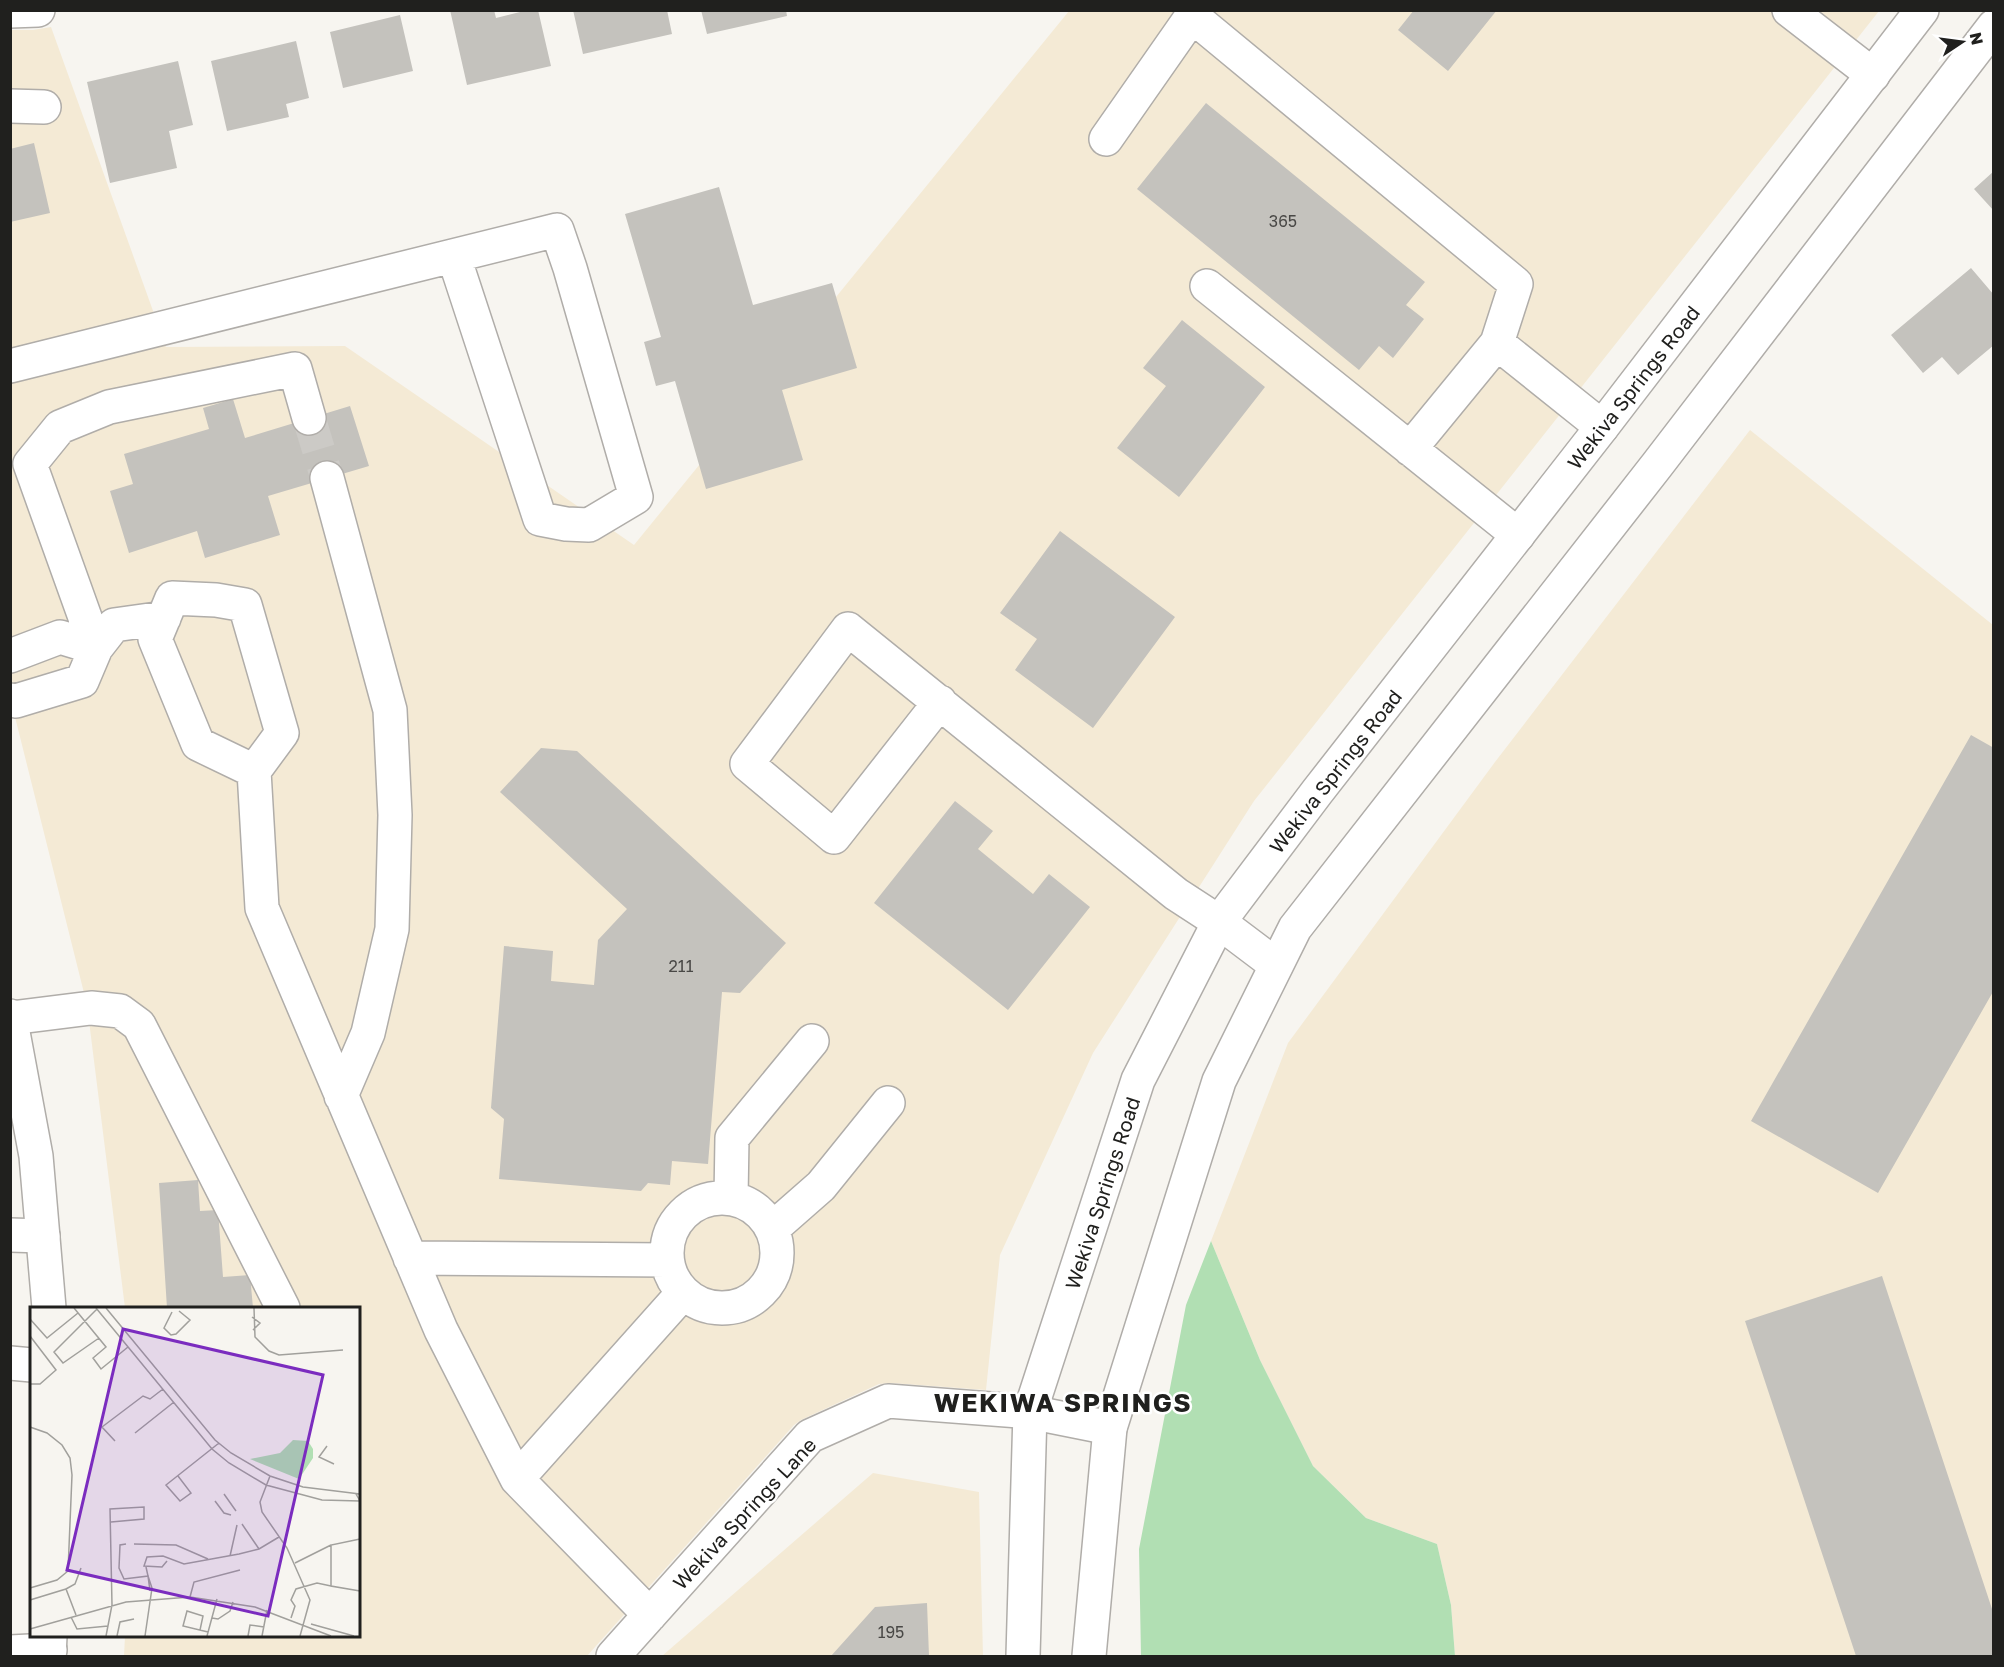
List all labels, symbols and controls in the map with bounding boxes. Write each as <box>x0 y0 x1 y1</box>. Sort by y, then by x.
north arrow <box>1932 12 1992 72</box>
text: N <box>1966 30 1988 47</box>
house number: 365 <box>1269 211 1297 231</box>
street label: Wekiva Springs Road <box>1562 300 1704 474</box>
street label: Wekiva Springs Road <box>1264 684 1406 858</box>
house number: 211 <box>669 956 694 976</box>
street label: Wekiva Springs Road <box>1060 1094 1144 1292</box>
inset map <box>30 1307 360 1637</box>
district label: WEKIWA SPRINGS <box>934 1387 1192 1418</box>
street label: Wekiva Springs Lane <box>667 1432 821 1594</box>
house number: 195 <box>878 1622 904 1642</box>

